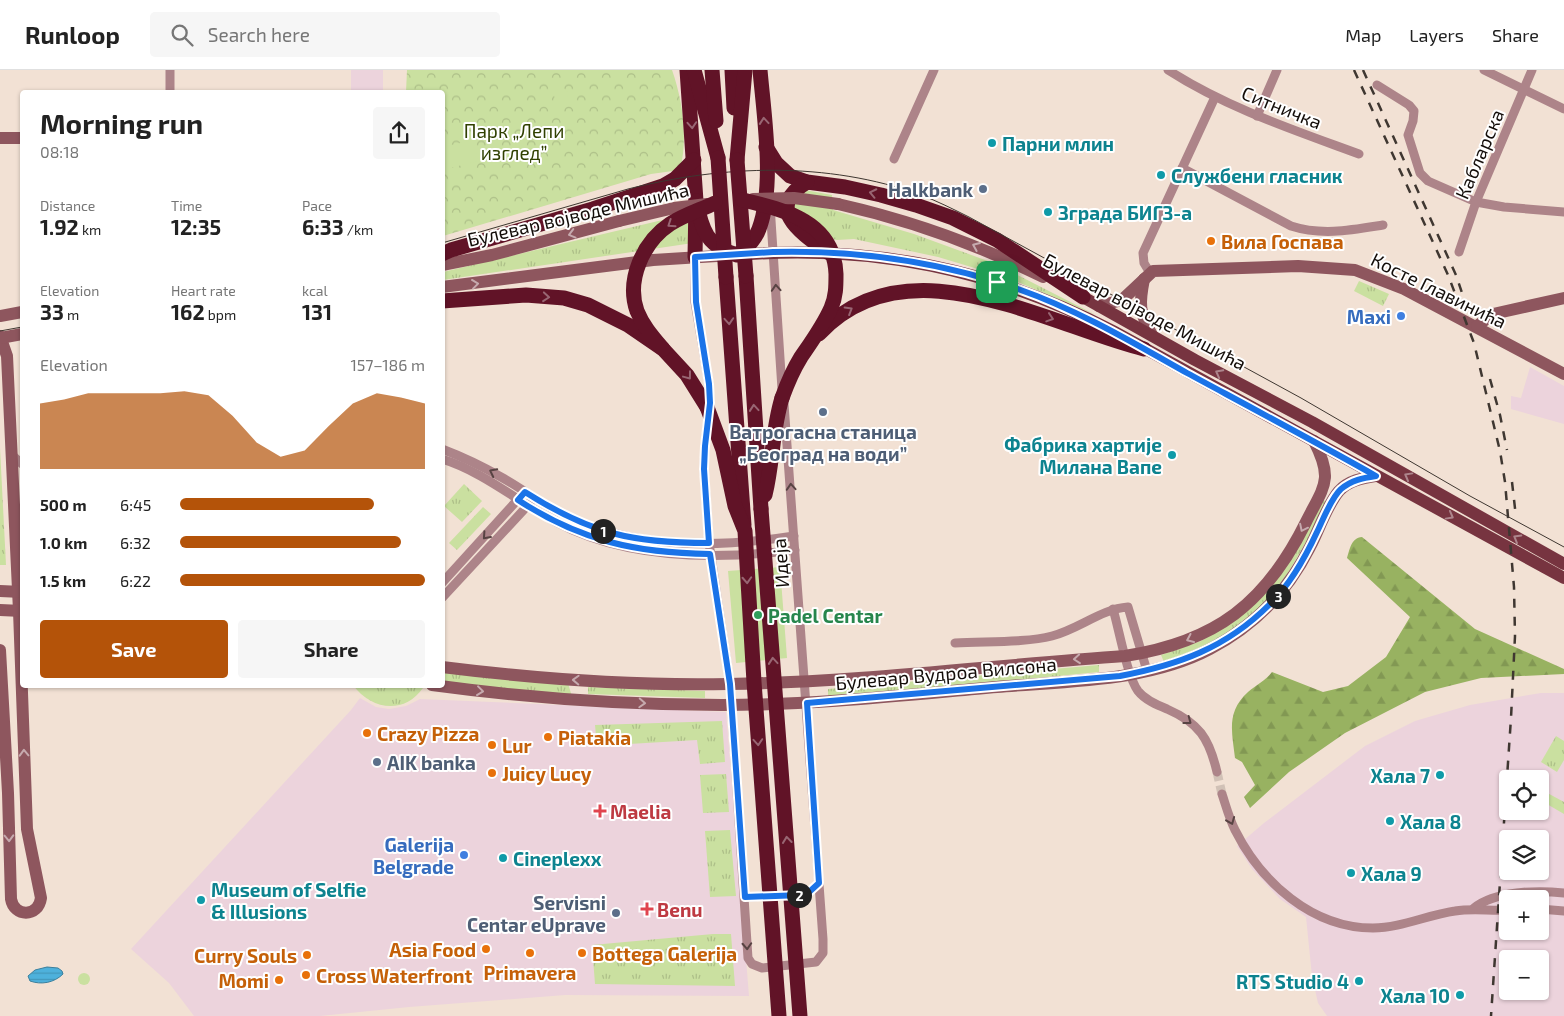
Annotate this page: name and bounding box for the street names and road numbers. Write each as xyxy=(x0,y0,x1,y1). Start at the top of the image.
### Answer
street label: Ситничка xyxy=(1239,81,1325,133)
street label: Кабларска xyxy=(1450,106,1508,202)
street label: Булевар војводе Мишића xyxy=(465,177,691,252)
street label: Косте Главинића xyxy=(1367,247,1511,333)
street label: Булевар војводе Мишића xyxy=(1039,248,1250,375)
street label: Идеја xyxy=(767,537,793,589)
street label: Булевар Вудроа Вилсона xyxy=(834,652,1058,695)

